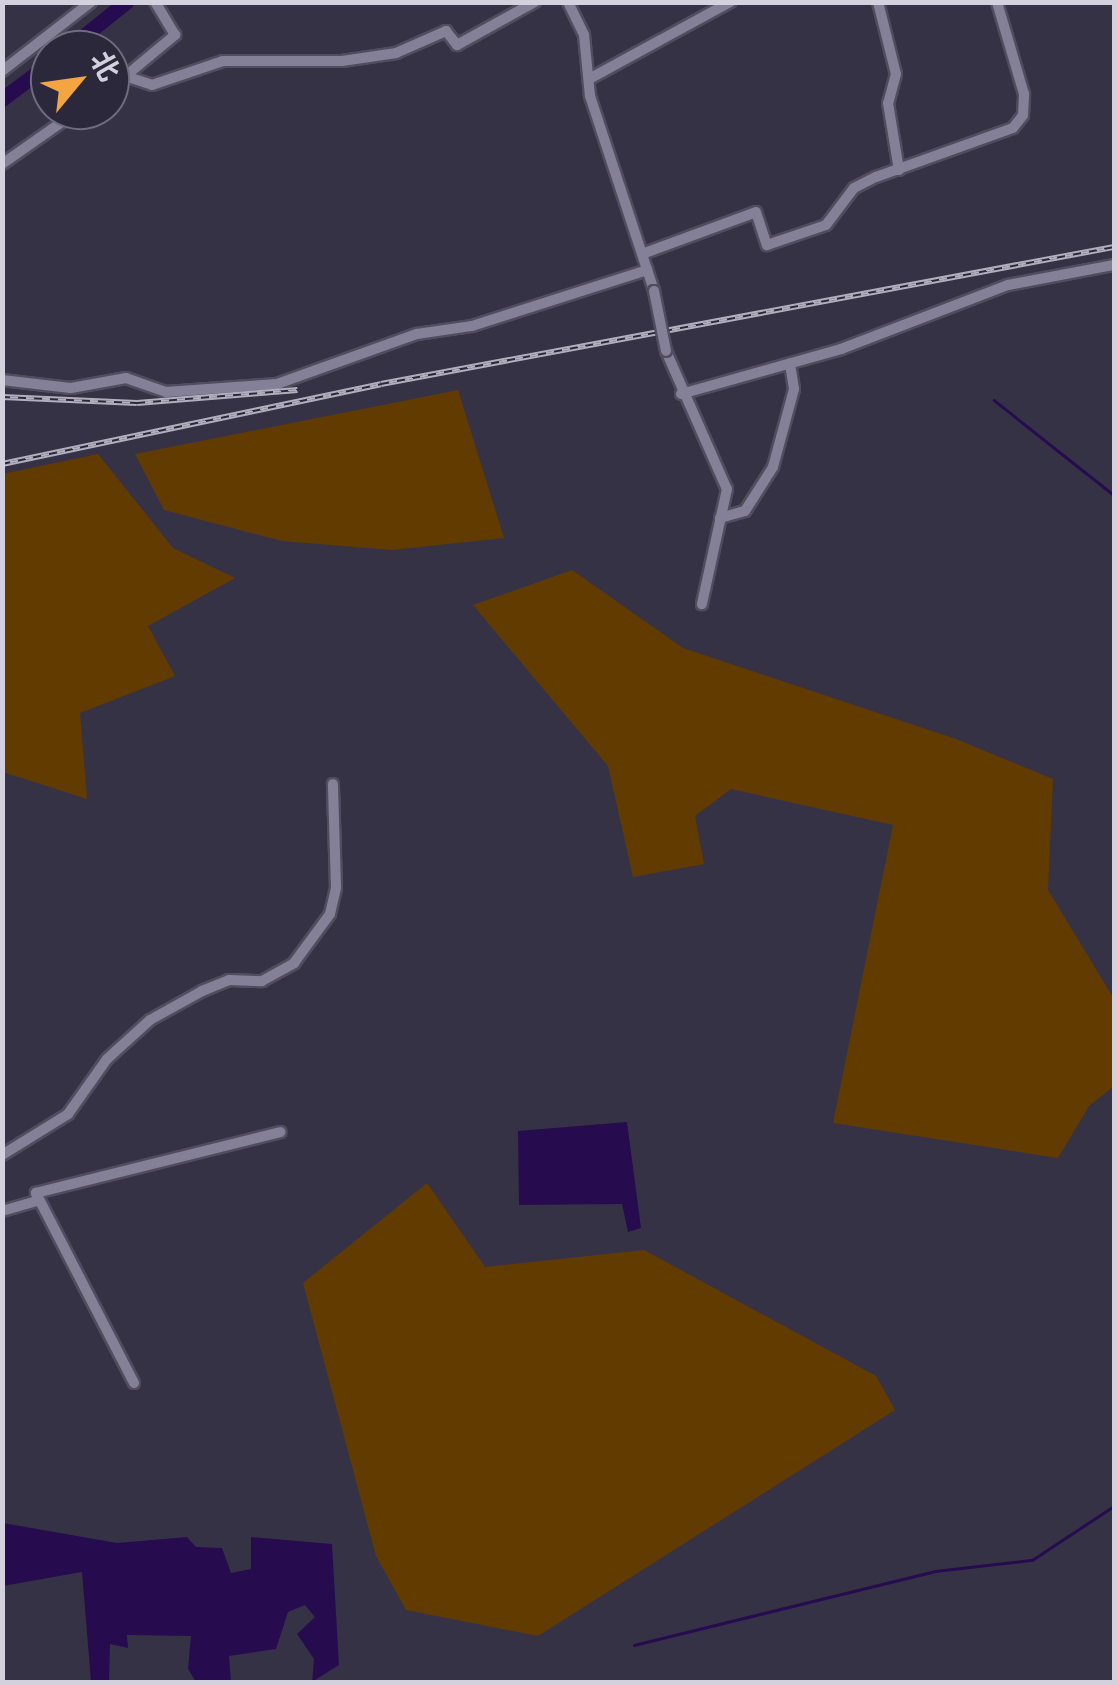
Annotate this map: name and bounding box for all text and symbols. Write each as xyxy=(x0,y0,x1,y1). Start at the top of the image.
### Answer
north arrow xyxy=(30,30,130,130)
text: 北 xyxy=(85,46,125,86)

